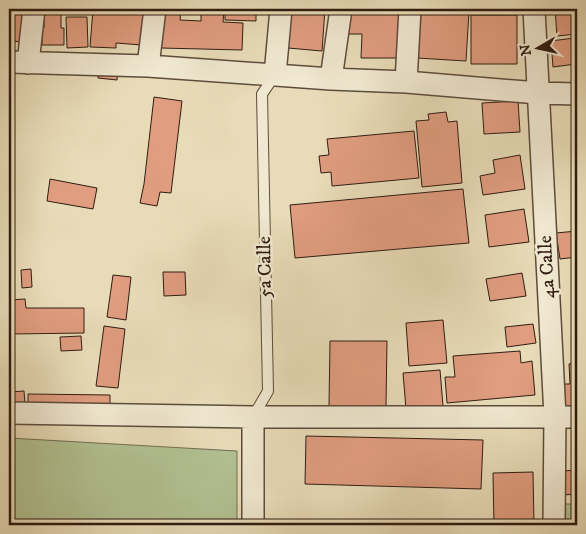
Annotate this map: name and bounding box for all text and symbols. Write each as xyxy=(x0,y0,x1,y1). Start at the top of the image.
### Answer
north arrow xyxy=(514,22,564,72)
text: N xyxy=(516,42,536,57)
street label: 4a Calle xyxy=(534,235,560,299)
street label: 5a Calle xyxy=(253,236,277,298)

